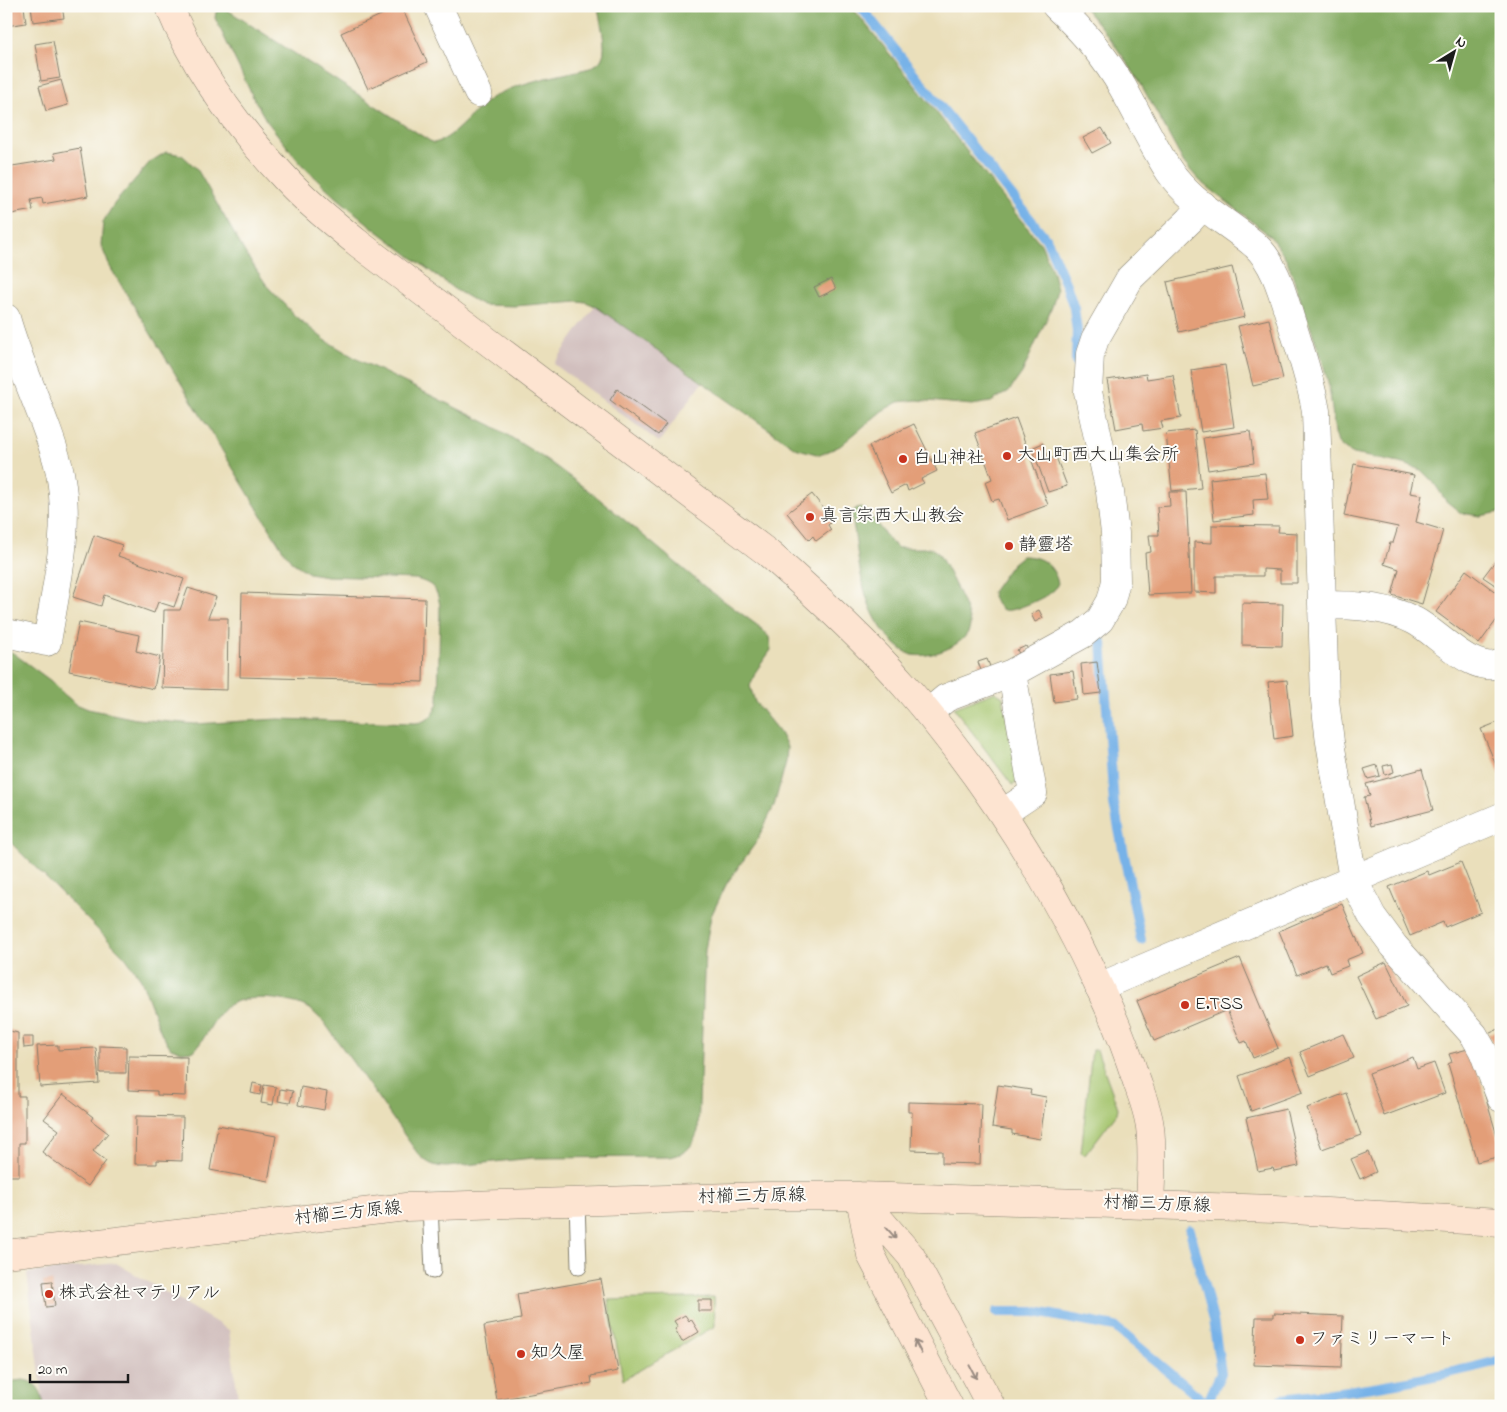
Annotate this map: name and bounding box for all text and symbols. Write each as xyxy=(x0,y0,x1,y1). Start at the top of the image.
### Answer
north arrow xyxy=(1430,28,1480,78)
text: N xyxy=(1451,32,1471,54)
place label: 大山町西大山集会所 xyxy=(1017,443,1179,469)
place label: 白山神社 xyxy=(913,446,985,472)
marker: 大山町西大山集会所 xyxy=(1001,450,1013,462)
marker: 白山神社 xyxy=(897,453,909,465)
place label: 真言宗西大山教会 xyxy=(820,504,964,530)
marker: 真言宗西大山教会 xyxy=(804,511,816,523)
place label: 静靈塔 xyxy=(1019,533,1073,559)
marker: 静靈塔 xyxy=(1003,540,1015,552)
place label: E.TSS xyxy=(1195,992,1243,1018)
marker: E.TSS xyxy=(1179,999,1191,1011)
street label: 村櫛三方原線 xyxy=(698,1183,806,1211)
street label: 村櫛三方原線 xyxy=(1103,1190,1211,1220)
street label: 村櫛三方原線 xyxy=(293,1195,403,1233)
one-way arrow xyxy=(885,1226,896,1239)
place label: 株式会社マテリアル xyxy=(59,1281,220,1307)
marker: 株式会社マテリアル xyxy=(43,1288,55,1300)
place label: ファミリーマート xyxy=(1310,1327,1454,1353)
marker: ファミリーマート xyxy=(1294,1334,1306,1346)
one-way arrow xyxy=(913,1340,922,1355)
place label: 知久屋 xyxy=(531,1341,585,1367)
marker: 知久屋 xyxy=(515,1348,527,1360)
scale bar xyxy=(30,1352,128,1384)
text: 20 m xyxy=(38,1359,68,1381)
one-way arrow xyxy=(968,1365,978,1380)

